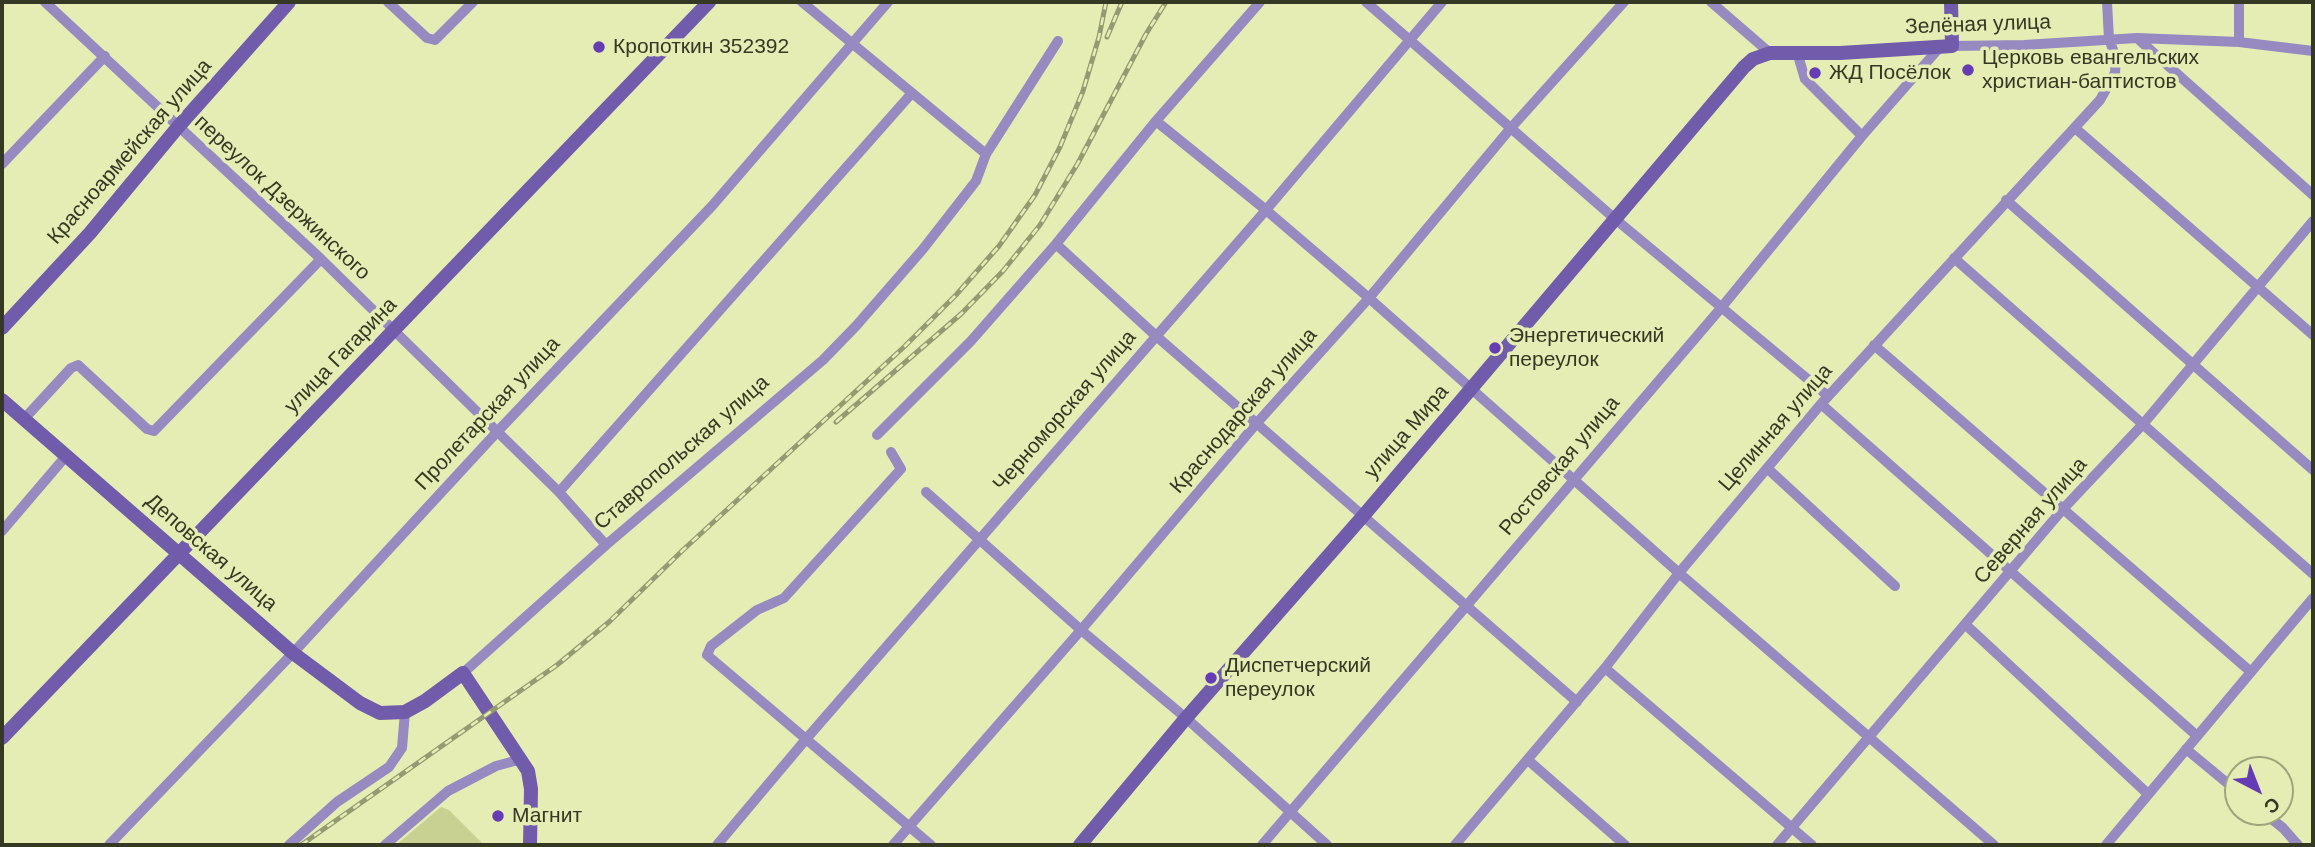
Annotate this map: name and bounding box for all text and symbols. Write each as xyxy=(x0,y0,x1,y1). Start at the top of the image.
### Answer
street label: Зелёная улица xyxy=(1905,10,2051,40)
place label: Кропоткин 352392 xyxy=(613,34,789,60)
marker: Кропоткин 352392 xyxy=(591,39,607,55)
place label: Церковь евангельских христиан-баптистов xyxy=(1982,45,2199,95)
street label: Красноармейская улица xyxy=(43,54,217,250)
place label: ЖД Посёлок xyxy=(1829,60,1951,86)
marker: Церковь евангельских христиан-баптистов xyxy=(1960,62,1976,78)
marker: ЖД Посёлок xyxy=(1807,65,1823,81)
street label: переулок Дзержинского xyxy=(189,110,375,286)
street label: улица Гагарина xyxy=(279,293,403,419)
street label: Краснодарская улица xyxy=(1165,323,1323,499)
place label: Энергетический переулок xyxy=(1509,323,1664,373)
street label: Черноморская улица xyxy=(988,325,1142,497)
street label: Пролетарская улица xyxy=(410,332,566,496)
marker: Энергетический переулок xyxy=(1487,340,1503,356)
street label: Целинная улица xyxy=(1714,359,1838,497)
street label: Ставропольская улица xyxy=(589,370,775,536)
street label: улица Мира xyxy=(1359,380,1455,484)
street label: Ростовская улица xyxy=(1494,391,1626,541)
street label: Северная улица xyxy=(1969,453,2093,589)
street label: Деповская улица xyxy=(140,489,282,617)
place label: Диспетчерский переулок xyxy=(1225,653,1371,703)
marker: Диспетчерский переулок xyxy=(1203,670,1219,686)
north arrow xyxy=(2224,756,2294,826)
text: С xyxy=(2260,793,2284,818)
place label: Магнит xyxy=(512,803,582,829)
marker: Магнит xyxy=(490,808,506,824)

